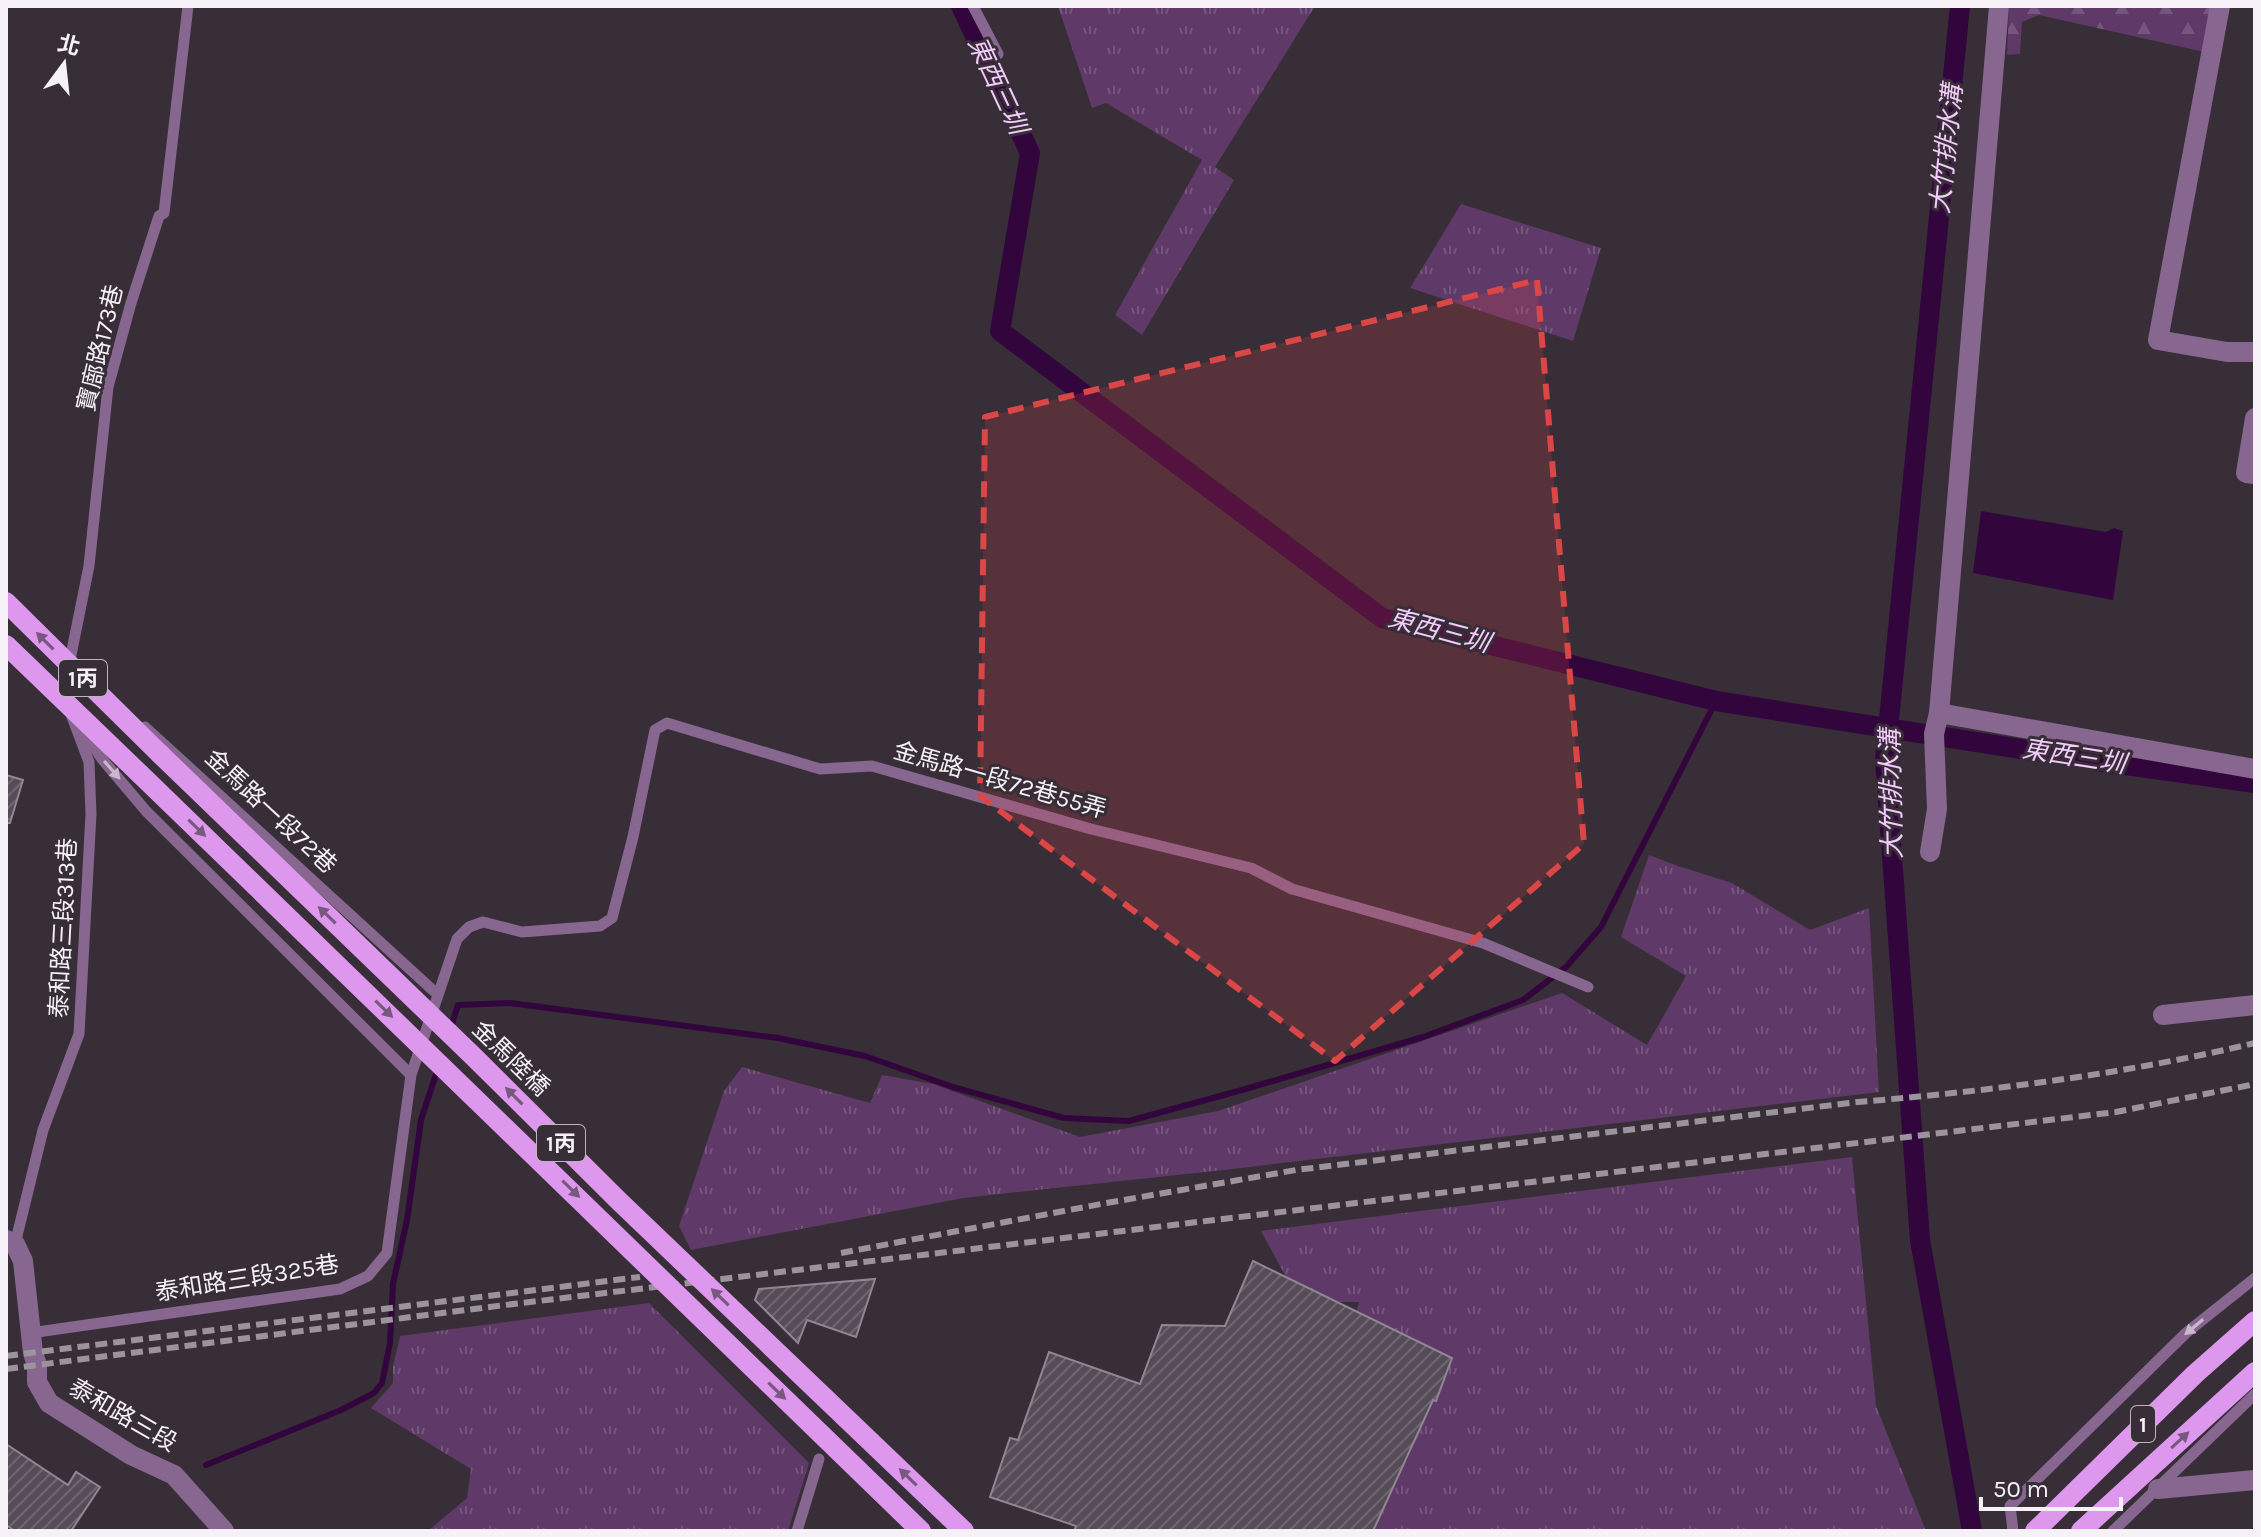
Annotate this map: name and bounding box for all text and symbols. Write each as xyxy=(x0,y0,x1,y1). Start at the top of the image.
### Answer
north arrow xyxy=(24,24,104,104)
text: 北 xyxy=(55,30,83,61)
water label: 東西三圳 xyxy=(962,32,1035,143)
water label: 大竹排水溝 xyxy=(1924,79,1969,215)
street label: 寶廍路173巷 xyxy=(72,282,128,414)
water label: 東西三圳 xyxy=(1385,602,1497,660)
one-way arrow xyxy=(36,632,55,650)
road number: 1丙 xyxy=(59,660,107,696)
water label: 大竹排水溝 xyxy=(1875,725,1908,859)
water label: 東西三圳 xyxy=(2020,733,2132,781)
street label: 金馬路一段72巷55弄 xyxy=(890,736,1110,824)
street label: 金馬路一段72巷 xyxy=(200,743,342,879)
one-way arrow xyxy=(102,761,120,780)
one-way arrow xyxy=(187,819,206,837)
street label: 泰和路三段313巷 xyxy=(44,837,82,1019)
one-way arrow xyxy=(318,907,337,925)
one-way arrow xyxy=(374,999,393,1017)
street label: 金馬陸橋 xyxy=(467,1015,555,1101)
one-way arrow xyxy=(505,1087,524,1106)
road number: 1丙 xyxy=(537,1125,585,1161)
one-way arrow xyxy=(561,1180,580,1198)
street label: 泰和路三段325巷 xyxy=(153,1250,341,1306)
one-way arrow xyxy=(711,1288,730,1307)
one-way arrow xyxy=(2184,1317,2203,1335)
street label: 泰和路三段 xyxy=(64,1373,182,1457)
one-way arrow xyxy=(767,1381,786,1399)
road number: 1 xyxy=(2131,1406,2155,1442)
one-way arrow xyxy=(2170,1432,2189,1450)
scale bar xyxy=(1981,1461,2121,1511)
one-way arrow xyxy=(899,1468,918,1487)
text: 50 m xyxy=(1993,1475,2049,1503)

